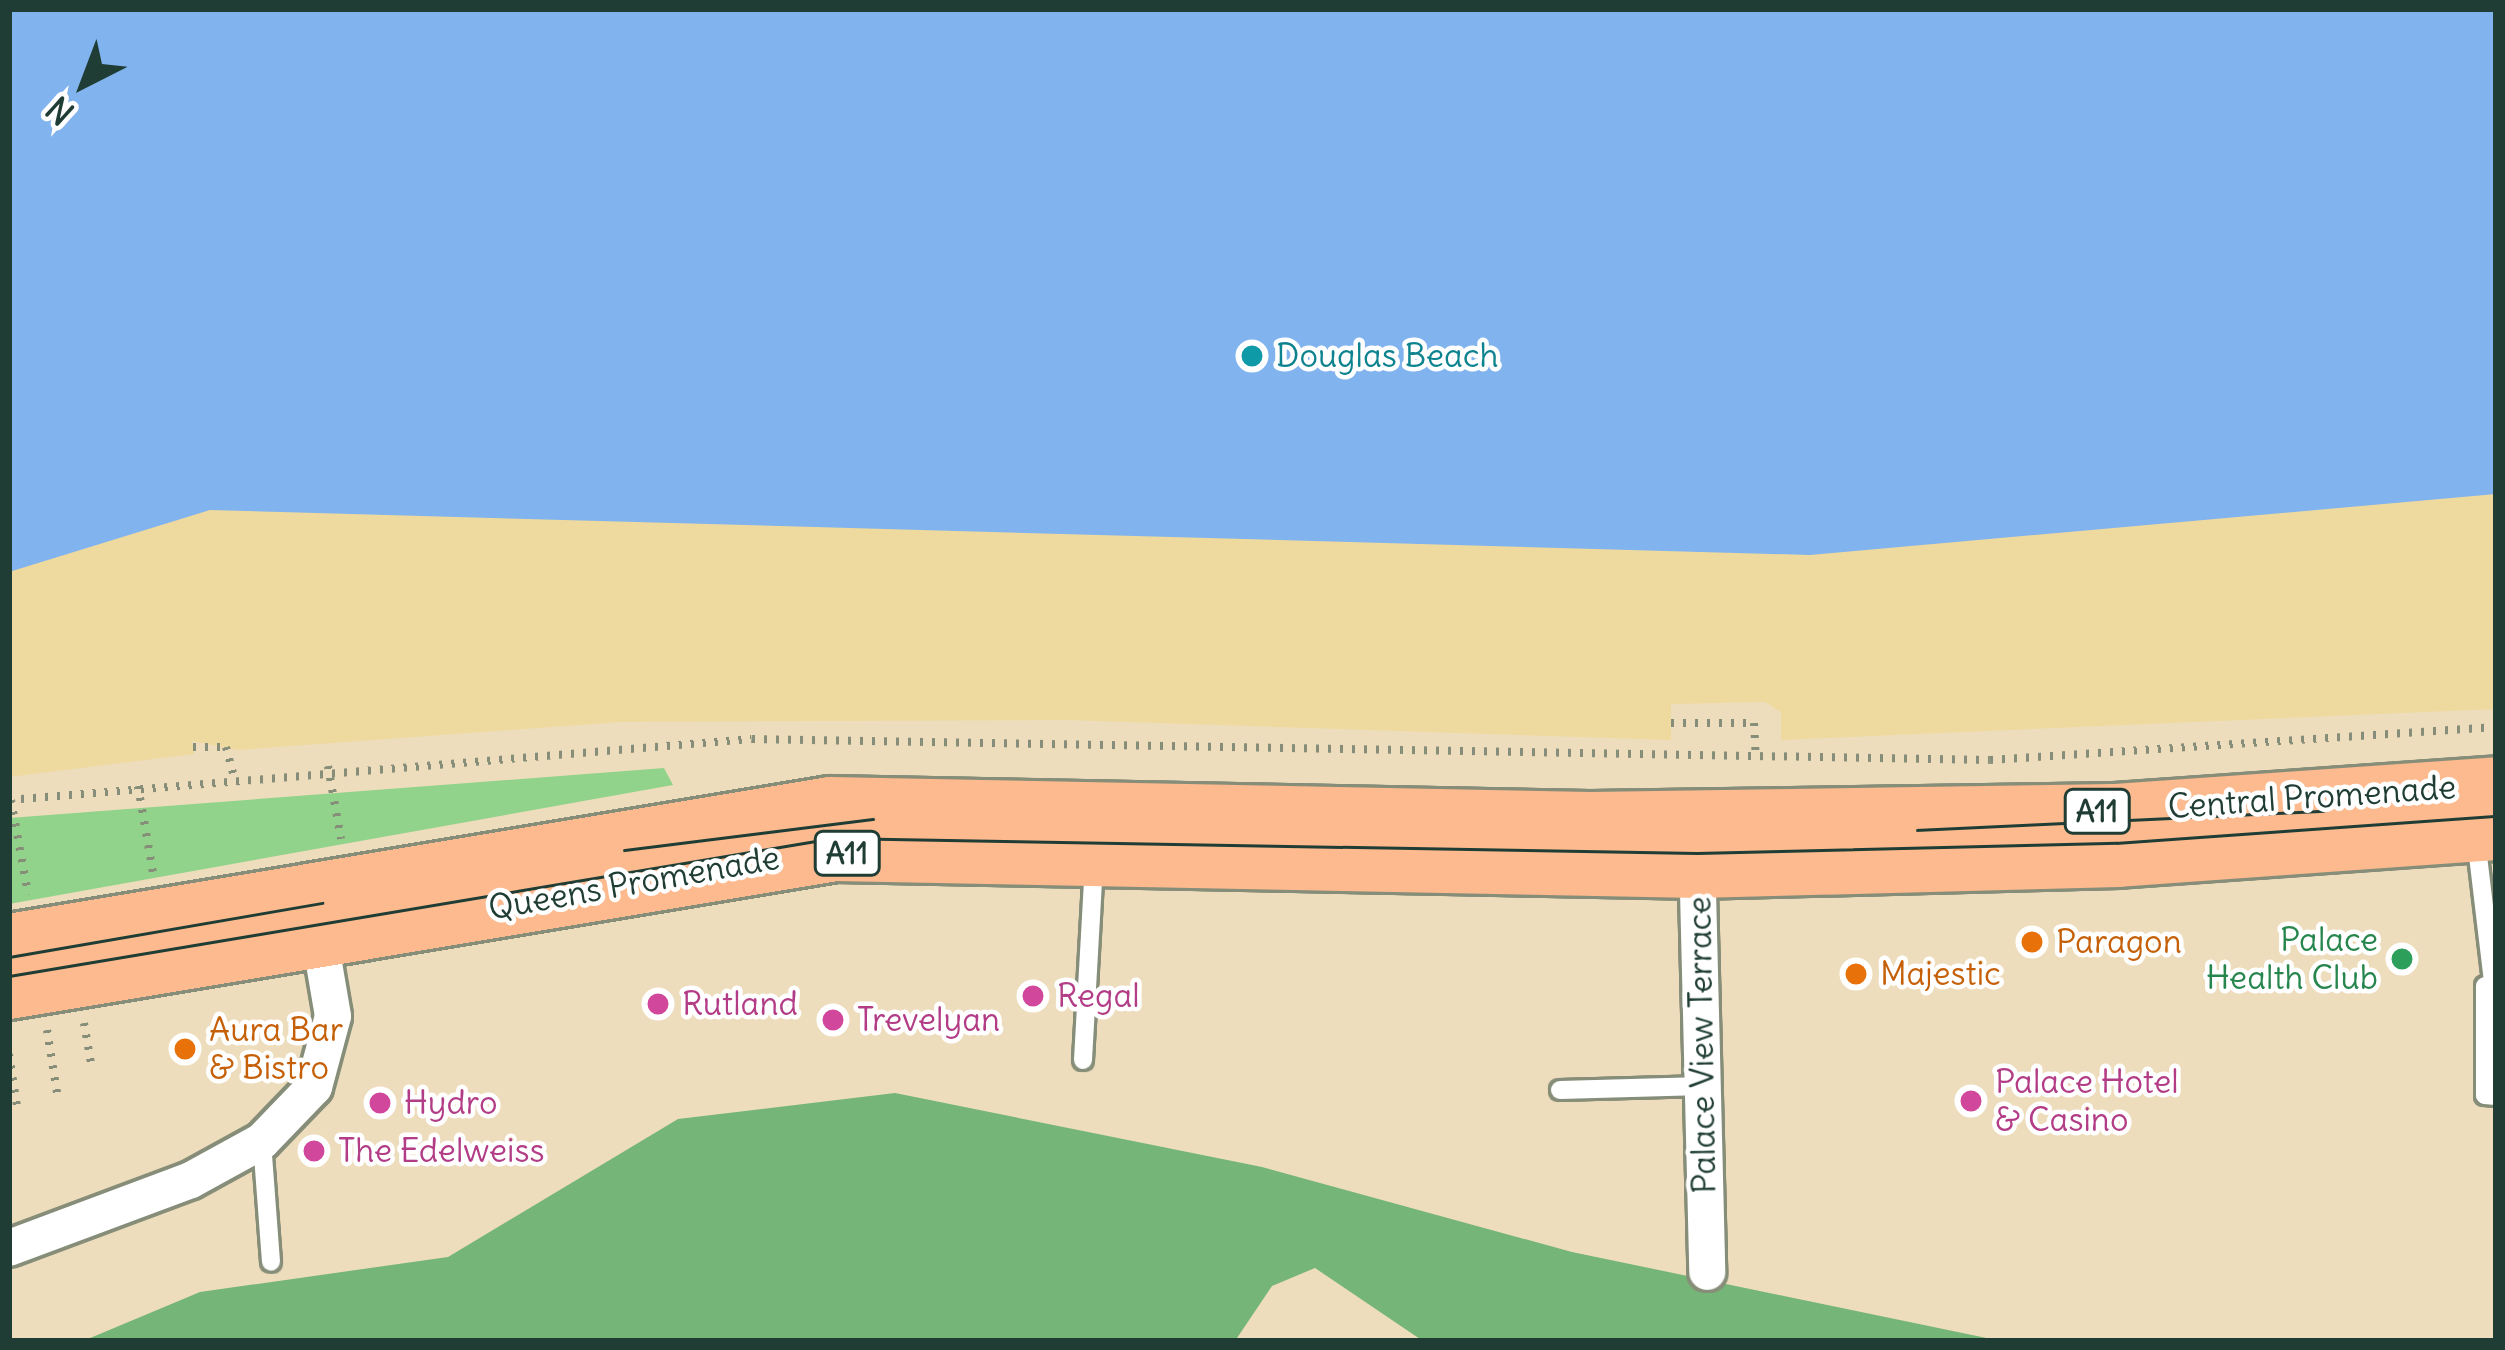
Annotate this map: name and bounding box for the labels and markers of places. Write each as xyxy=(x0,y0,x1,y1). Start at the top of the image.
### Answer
place label: Douglas Beach xyxy=(1276,336,1499,376)
marker: Douglas Beach xyxy=(1239,343,1265,369)
place label: Palace Health Club xyxy=(2206,920,2378,998)
place label: Paragon xyxy=(2056,922,2182,962)
marker: Paragon xyxy=(2019,929,2045,955)
marker: Palace Health Club xyxy=(2389,946,2415,972)
place label: Majestic xyxy=(1880,954,2001,994)
marker: Majestic xyxy=(1843,961,1869,987)
place label: Regal xyxy=(1057,976,1140,1016)
marker: Regal xyxy=(1020,983,1046,1009)
place label: Rutland xyxy=(682,984,798,1024)
marker: Rutland xyxy=(645,991,671,1017)
place label: Trevelyan xyxy=(857,1000,1000,1040)
marker: Trevelyan xyxy=(820,1007,846,1033)
place label: Aura Bar & Bistro xyxy=(209,1010,343,1088)
marker: Aura Bar & Bistro xyxy=(172,1036,198,1062)
place label: Palace Hotel & Casino xyxy=(1995,1062,2179,1140)
place label: Hydro xyxy=(404,1083,498,1123)
marker: Palace Hotel & Casino xyxy=(1958,1088,1984,1114)
marker: Hydro xyxy=(367,1090,393,1116)
place label: The Edelweiss xyxy=(338,1131,544,1171)
marker: The Edelweiss xyxy=(301,1138,327,1164)

